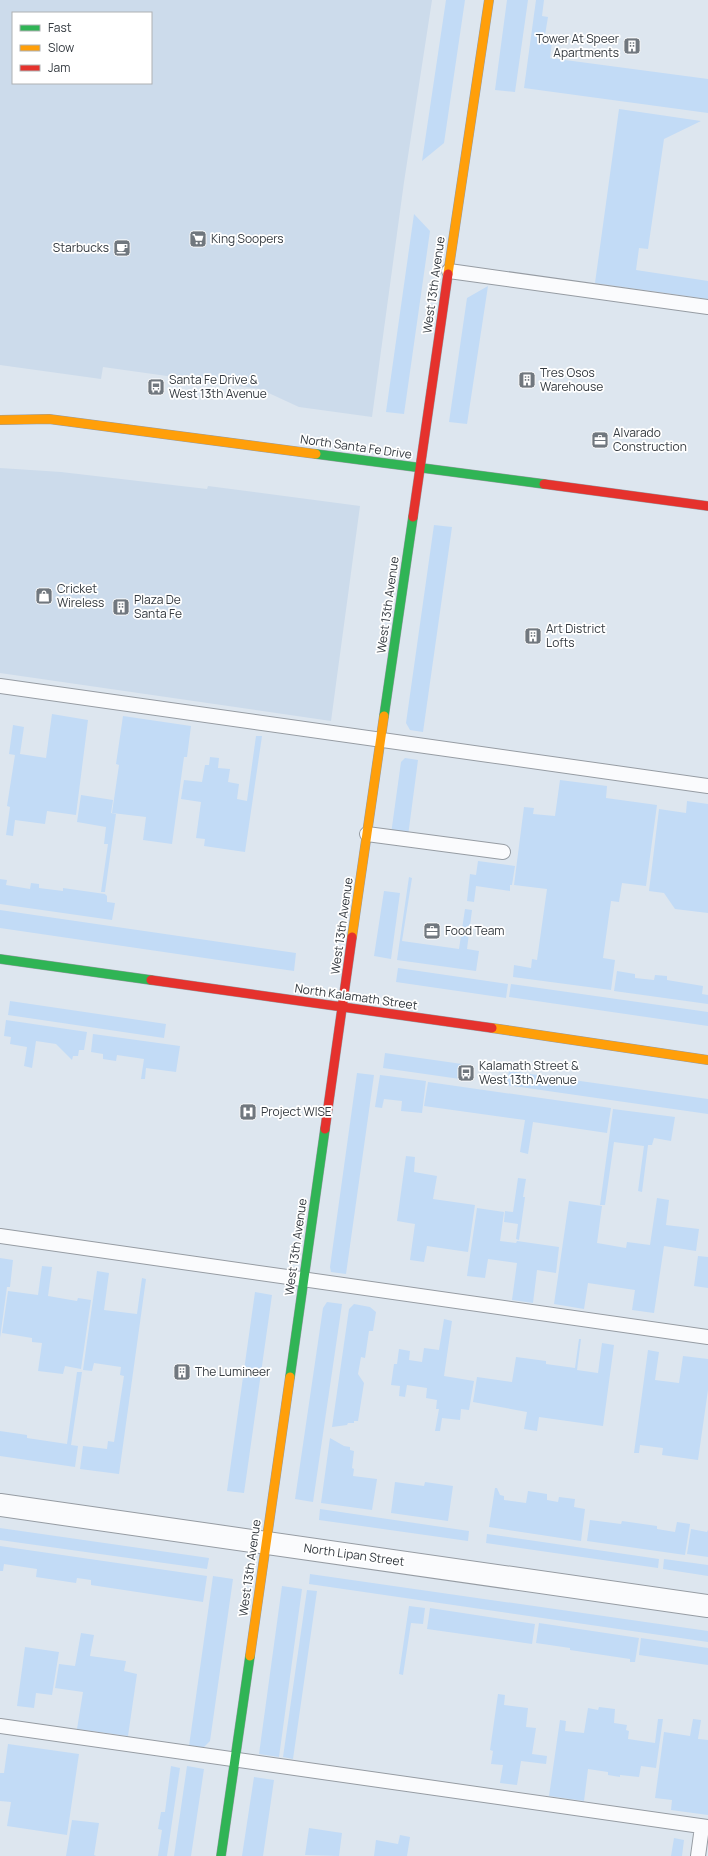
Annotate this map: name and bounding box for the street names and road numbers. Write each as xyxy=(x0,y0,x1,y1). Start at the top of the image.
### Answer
street label: West 13th Avenue xyxy=(418,235,449,335)
street label: North Santa Fe Drive xyxy=(299,430,413,463)
street label: West 13th Avenue xyxy=(372,555,403,655)
street label: West 13th Avenue xyxy=(326,876,357,976)
street label: North Kalamath Street xyxy=(294,979,419,1014)
street label: West 13th Avenue xyxy=(280,1197,311,1297)
street label: West 13th Avenue xyxy=(234,1518,265,1618)
street label: North Lipan Street xyxy=(303,1539,406,1570)

